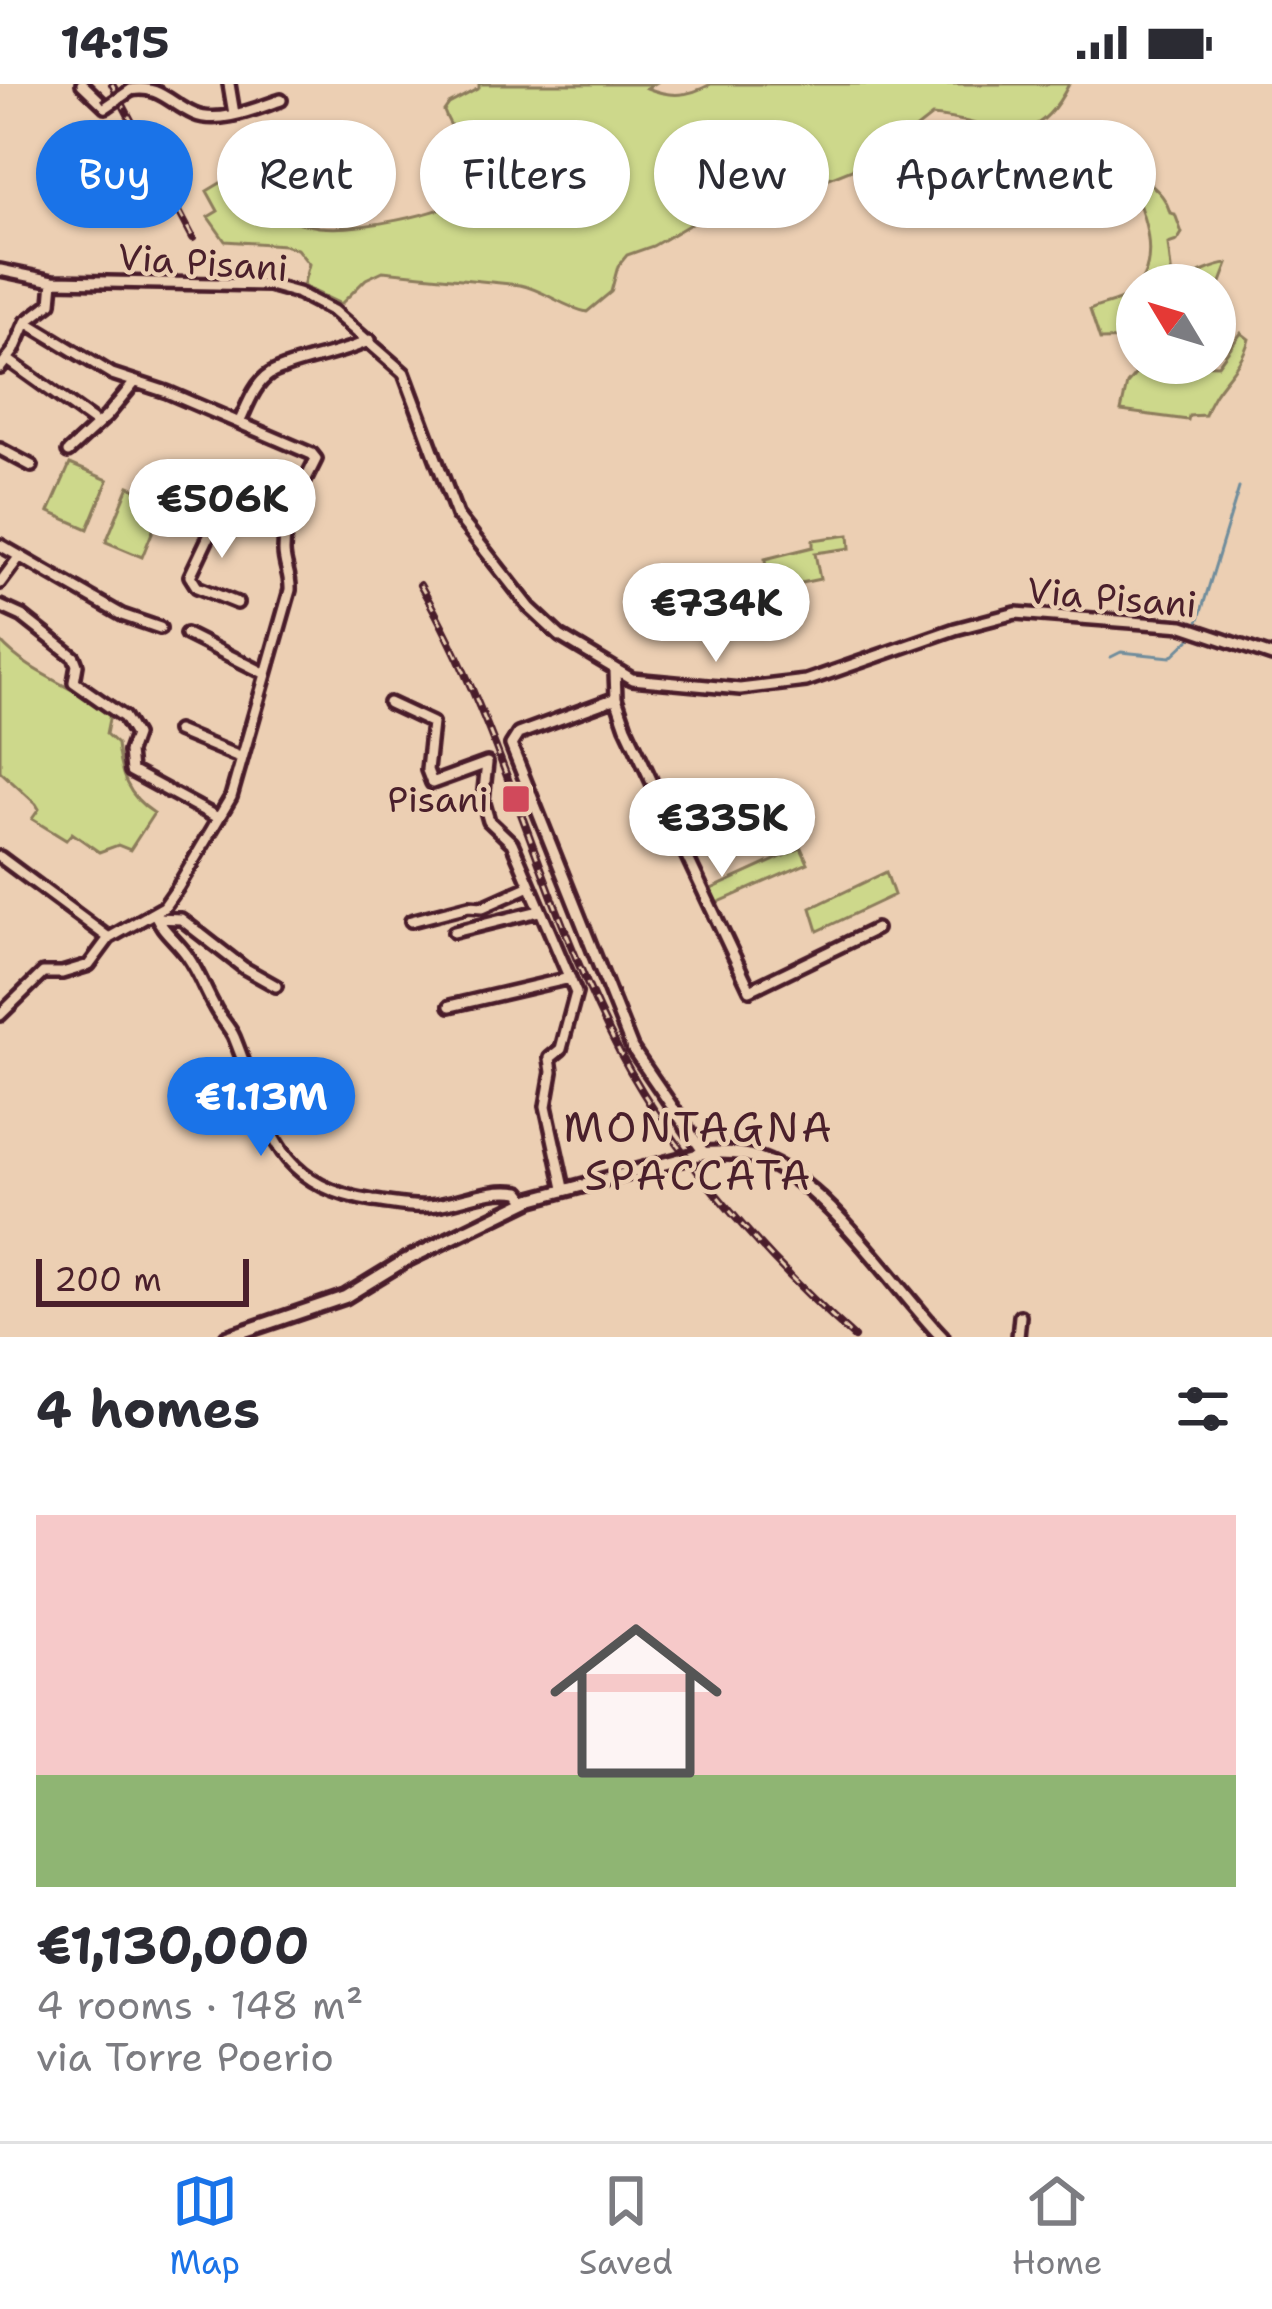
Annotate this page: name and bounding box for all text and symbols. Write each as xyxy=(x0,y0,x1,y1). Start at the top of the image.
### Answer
text: 14:15 xyxy=(60,12,170,72)
chip: Buy xyxy=(36,120,193,228)
chip: Rent xyxy=(217,120,396,228)
chip: Filters xyxy=(420,120,630,228)
chip: New xyxy=(654,120,829,228)
chip: Apartment xyxy=(853,120,1156,228)
street label: Via Pisani xyxy=(116,232,290,293)
north arrow xyxy=(1116,264,1236,384)
map controls xyxy=(1116,264,1236,384)
pin: €506K xyxy=(138,459,306,561)
text: €506K xyxy=(156,472,288,524)
pin: €734K xyxy=(632,563,800,665)
street label: Via Pisani xyxy=(1025,566,1199,629)
text: €734K xyxy=(650,576,782,628)
place label: Pisani xyxy=(387,775,489,824)
pin: €335K xyxy=(638,778,806,880)
marker: Pisani xyxy=(500,783,532,815)
text: €335K xyxy=(656,791,788,843)
pin: €1.13M xyxy=(163,1057,359,1159)
text: €1.13M xyxy=(194,1070,328,1122)
district label: MONTAGNA SPACCATA xyxy=(563,1099,835,1203)
scale bar xyxy=(36,1253,249,1306)
text: 200 m xyxy=(54,1257,162,1302)
text: 4 homes xyxy=(36,1375,260,1443)
icon: filters xyxy=(1170,1376,1236,1442)
icon: home xyxy=(528,1593,744,1809)
text: €1,130,000 xyxy=(36,1911,309,1979)
text: 4 rooms · 148 m² xyxy=(36,1979,364,2031)
text: via Torre Poerio xyxy=(36,2031,334,2083)
tab: Map xyxy=(169,2168,240,2285)
tab: Saved xyxy=(579,2168,673,2285)
tab: Home xyxy=(1012,2168,1102,2285)

